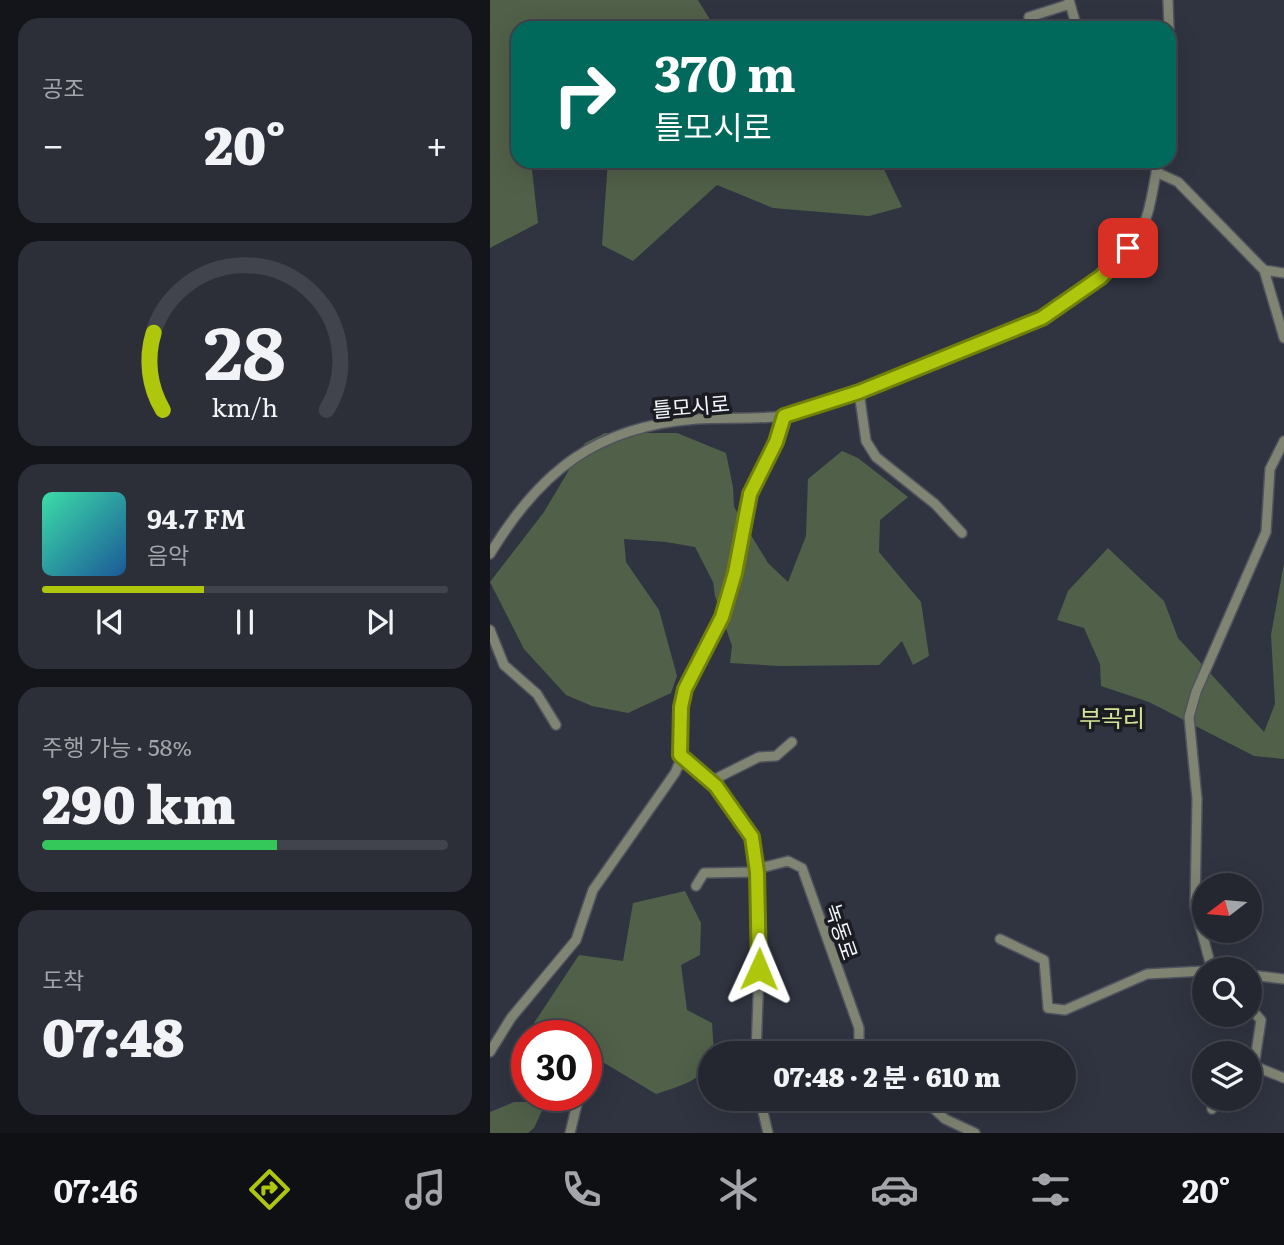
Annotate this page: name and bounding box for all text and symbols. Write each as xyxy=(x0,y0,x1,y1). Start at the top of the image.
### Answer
text: 370 m xyxy=(654,34,796,107)
icon: right xyxy=(539,49,630,140)
text: 공조 xyxy=(42,70,84,104)
text: 틀모시로 xyxy=(654,101,772,149)
text: 20° xyxy=(204,104,286,181)
text: − xyxy=(42,114,64,171)
text: + xyxy=(426,114,448,171)
pin xyxy=(1098,218,1158,278)
icon: arrive xyxy=(1109,229,1147,267)
text: 28 xyxy=(204,294,286,402)
street label: 틀모시로 xyxy=(651,386,731,424)
text: km/h xyxy=(212,387,278,424)
text: 94.7 FM xyxy=(147,498,246,537)
text: 음악 xyxy=(147,537,189,571)
icon: previous xyxy=(91,603,129,641)
icon: pause xyxy=(226,603,264,641)
icon: next xyxy=(361,603,399,641)
district label: 부곡리 xyxy=(1079,699,1145,734)
text: 주행 가능 · 58% xyxy=(42,729,192,763)
text: 290 km xyxy=(42,763,236,840)
north arrow xyxy=(1192,873,1262,943)
map controls xyxy=(1192,873,1262,1111)
street label: 녹동로 xyxy=(819,899,867,963)
position arrow xyxy=(722,932,796,1006)
button: search xyxy=(1192,957,1262,1027)
text: 도착 xyxy=(42,962,84,996)
text: 07:48 xyxy=(42,996,184,1073)
speed limit sign: 30 xyxy=(511,1020,602,1111)
button: layers xyxy=(1192,1041,1262,1111)
text: 07:48 · 2 분 · 610 m xyxy=(773,1056,1001,1095)
text: 07:46 xyxy=(54,1165,138,1213)
icon: directions xyxy=(245,1165,294,1214)
icon: music xyxy=(401,1165,450,1214)
icon: phone xyxy=(557,1165,606,1214)
icon: climate xyxy=(714,1165,763,1214)
icon: car xyxy=(870,1165,919,1214)
icon: filters xyxy=(1026,1165,1075,1214)
text: 20° xyxy=(1182,1165,1230,1213)

